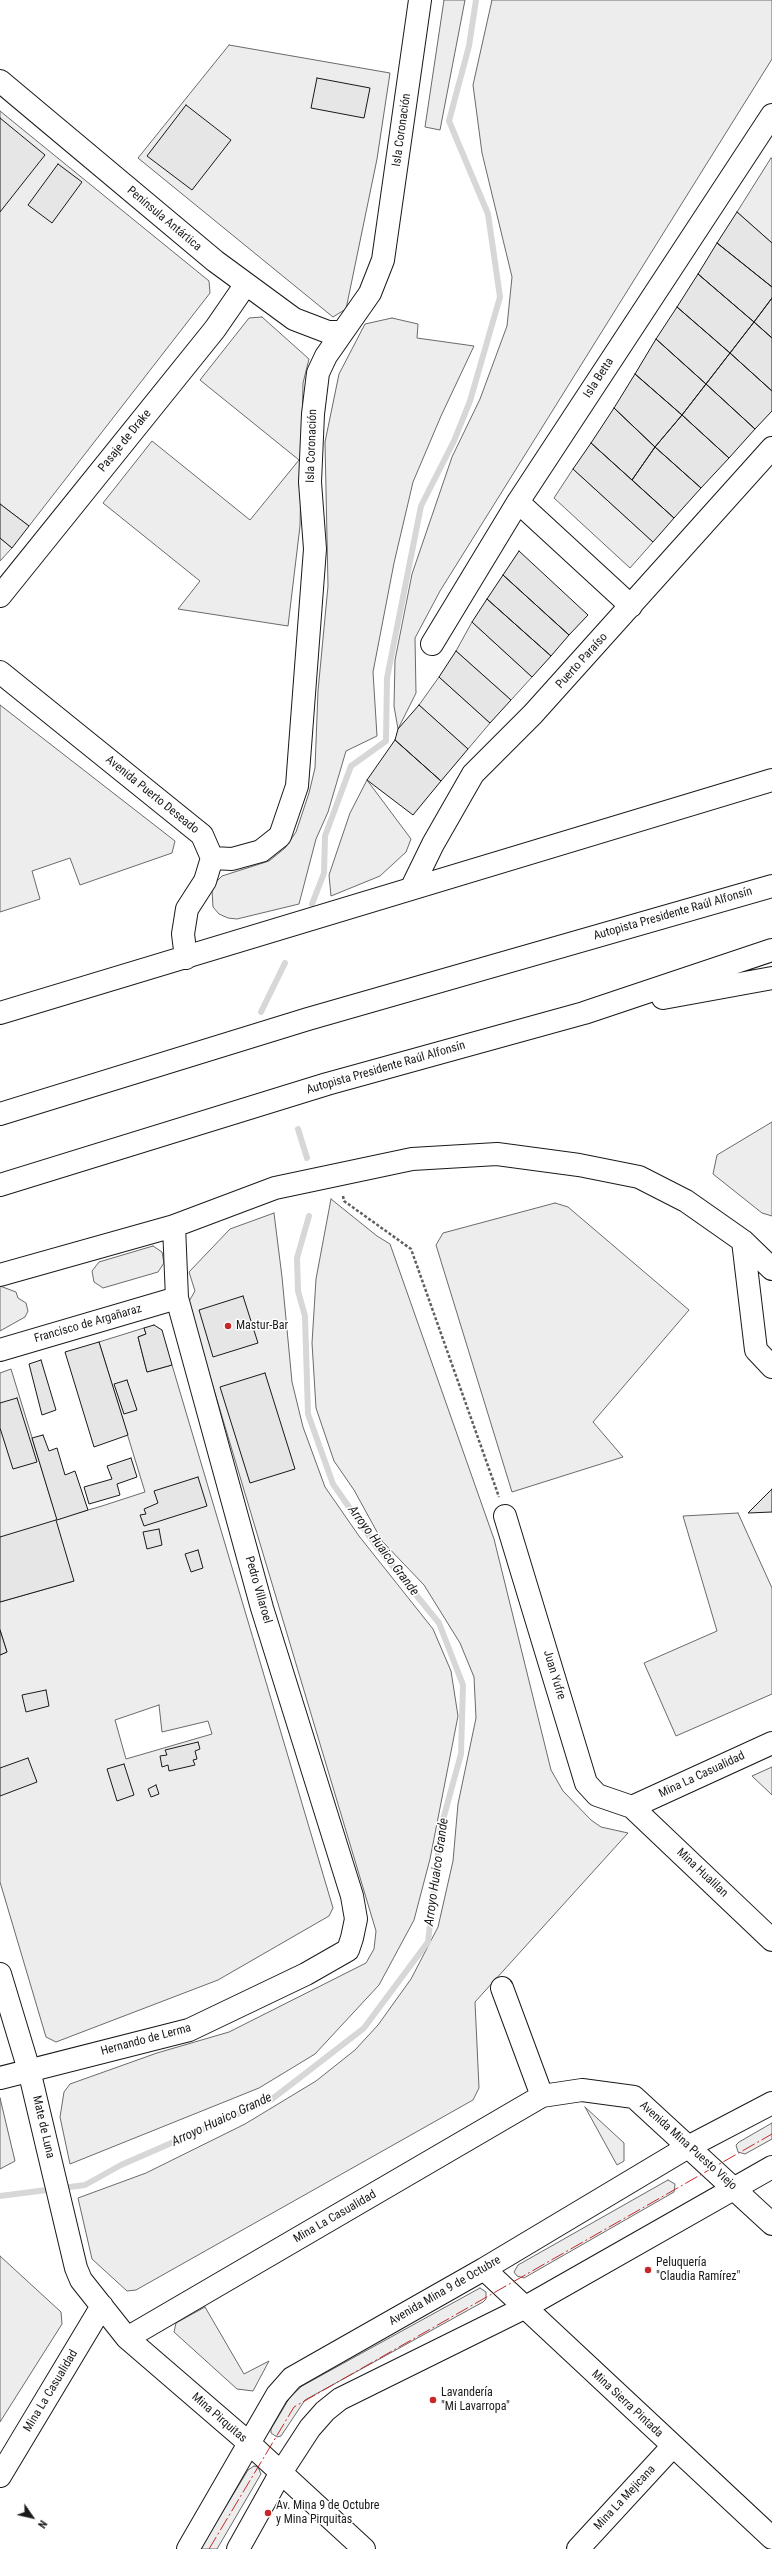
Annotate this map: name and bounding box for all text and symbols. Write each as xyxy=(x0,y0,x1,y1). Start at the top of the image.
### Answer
street label: Isla Coronación xyxy=(390,92,414,168)
street label: Península Antártica xyxy=(124,184,204,254)
street label: Isla Betta xyxy=(581,355,617,401)
street label: Pasaje de Drake xyxy=(96,407,154,475)
street label: Isla Coronación xyxy=(304,409,320,483)
street label: Puerto Paraíso xyxy=(553,630,611,692)
street label: Avenida Puerto Deseado xyxy=(102,753,202,837)
street label: Autopista Presidente Raúl Alfonsín xyxy=(592,884,754,944)
street label: Autopista Presidente Raúl Alfonsín xyxy=(305,1038,467,1098)
street label: Francisco de Argañaraz xyxy=(33,1302,143,1346)
place label: Mastur-Bar xyxy=(236,1319,288,1333)
marker: Mastur-Bar xyxy=(223,1321,233,1331)
water label: Arroyo Huaico Grande xyxy=(344,1503,422,1599)
street label: Pedro Villaroel xyxy=(242,1555,274,1625)
street label: Juan Yufre xyxy=(540,1649,568,1701)
street label: Mina La Casualidad xyxy=(657,1749,747,1801)
water label: Arroyo Huaico Grande xyxy=(422,1817,452,1927)
street label: Mina Hualilan xyxy=(673,1846,731,1900)
street label: Hernando de Lerma xyxy=(99,2021,193,2059)
water label: Arroyo Huaico Grande xyxy=(169,2090,275,2150)
street label: Mate de Luna xyxy=(29,2094,57,2160)
street label: Avenida Mina Puesto Viejo xyxy=(636,2098,740,2194)
street label: Mina La Casualidad xyxy=(291,2187,379,2247)
street label: Avenida Mina 9 de Octubre xyxy=(387,2253,503,2329)
place label: Peluquería "Claudia Ramírez" xyxy=(656,2256,740,2284)
marker: Peluquería "Claudia Ramírez" xyxy=(643,2265,653,2275)
street label: Mina La Casualidad xyxy=(21,2347,81,2435)
street label: Mina Sierra Pintada xyxy=(588,2367,666,2441)
place label: Lavandería "Mi Lavarropa" xyxy=(441,2386,510,2414)
street label: Mina Pirquitas xyxy=(188,2390,250,2446)
marker: Lavandería "Mi Lavarropa" xyxy=(428,2395,438,2405)
street label: Mina La Mejicana xyxy=(591,2463,659,2533)
north arrow xyxy=(12,2497,52,2537)
place label: Av. Mina 9 de Octubre y Mina Pirquitas xyxy=(276,2499,379,2527)
marker: Av. Mina 9 de Octubre y Mina Pirquitas xyxy=(263,2508,273,2518)
text: N xyxy=(35,2518,50,2530)

